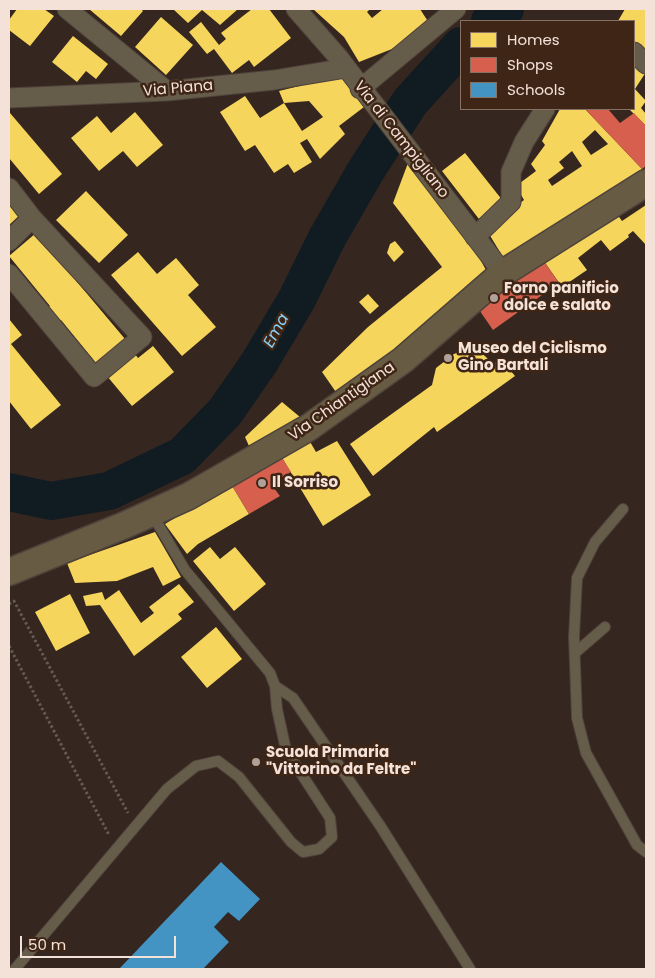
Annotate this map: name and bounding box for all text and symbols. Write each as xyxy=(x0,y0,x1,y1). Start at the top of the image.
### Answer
legend xyxy=(460,20,635,110)
text: Homes xyxy=(507,29,560,50)
text: Shops xyxy=(507,54,553,75)
street label: Via Piana xyxy=(142,77,214,101)
street label: Via di Campigliano xyxy=(350,78,452,202)
text: Schools xyxy=(507,79,565,100)
place label: Forno panificio dolce e salato xyxy=(504,280,619,315)
marker: Forno panificio dolce e salato xyxy=(488,292,500,304)
water label: Ema xyxy=(260,311,294,351)
place label: Museo del Ciclismo Gino Bartali xyxy=(458,340,607,375)
marker: Museo del Ciclismo Gino Bartali xyxy=(442,352,454,364)
street label: Via Chiantigiana xyxy=(285,359,399,445)
place label: Il Sorriso xyxy=(272,474,338,492)
marker: Il Sorriso xyxy=(256,477,268,489)
place label: Scuola Primaria "Vittorino da Feltre" xyxy=(266,744,416,779)
marker: Scuola Primaria "Vittorino da Feltre" xyxy=(250,756,262,768)
scale bar xyxy=(22,926,179,958)
text: 50 m xyxy=(28,934,66,955)

